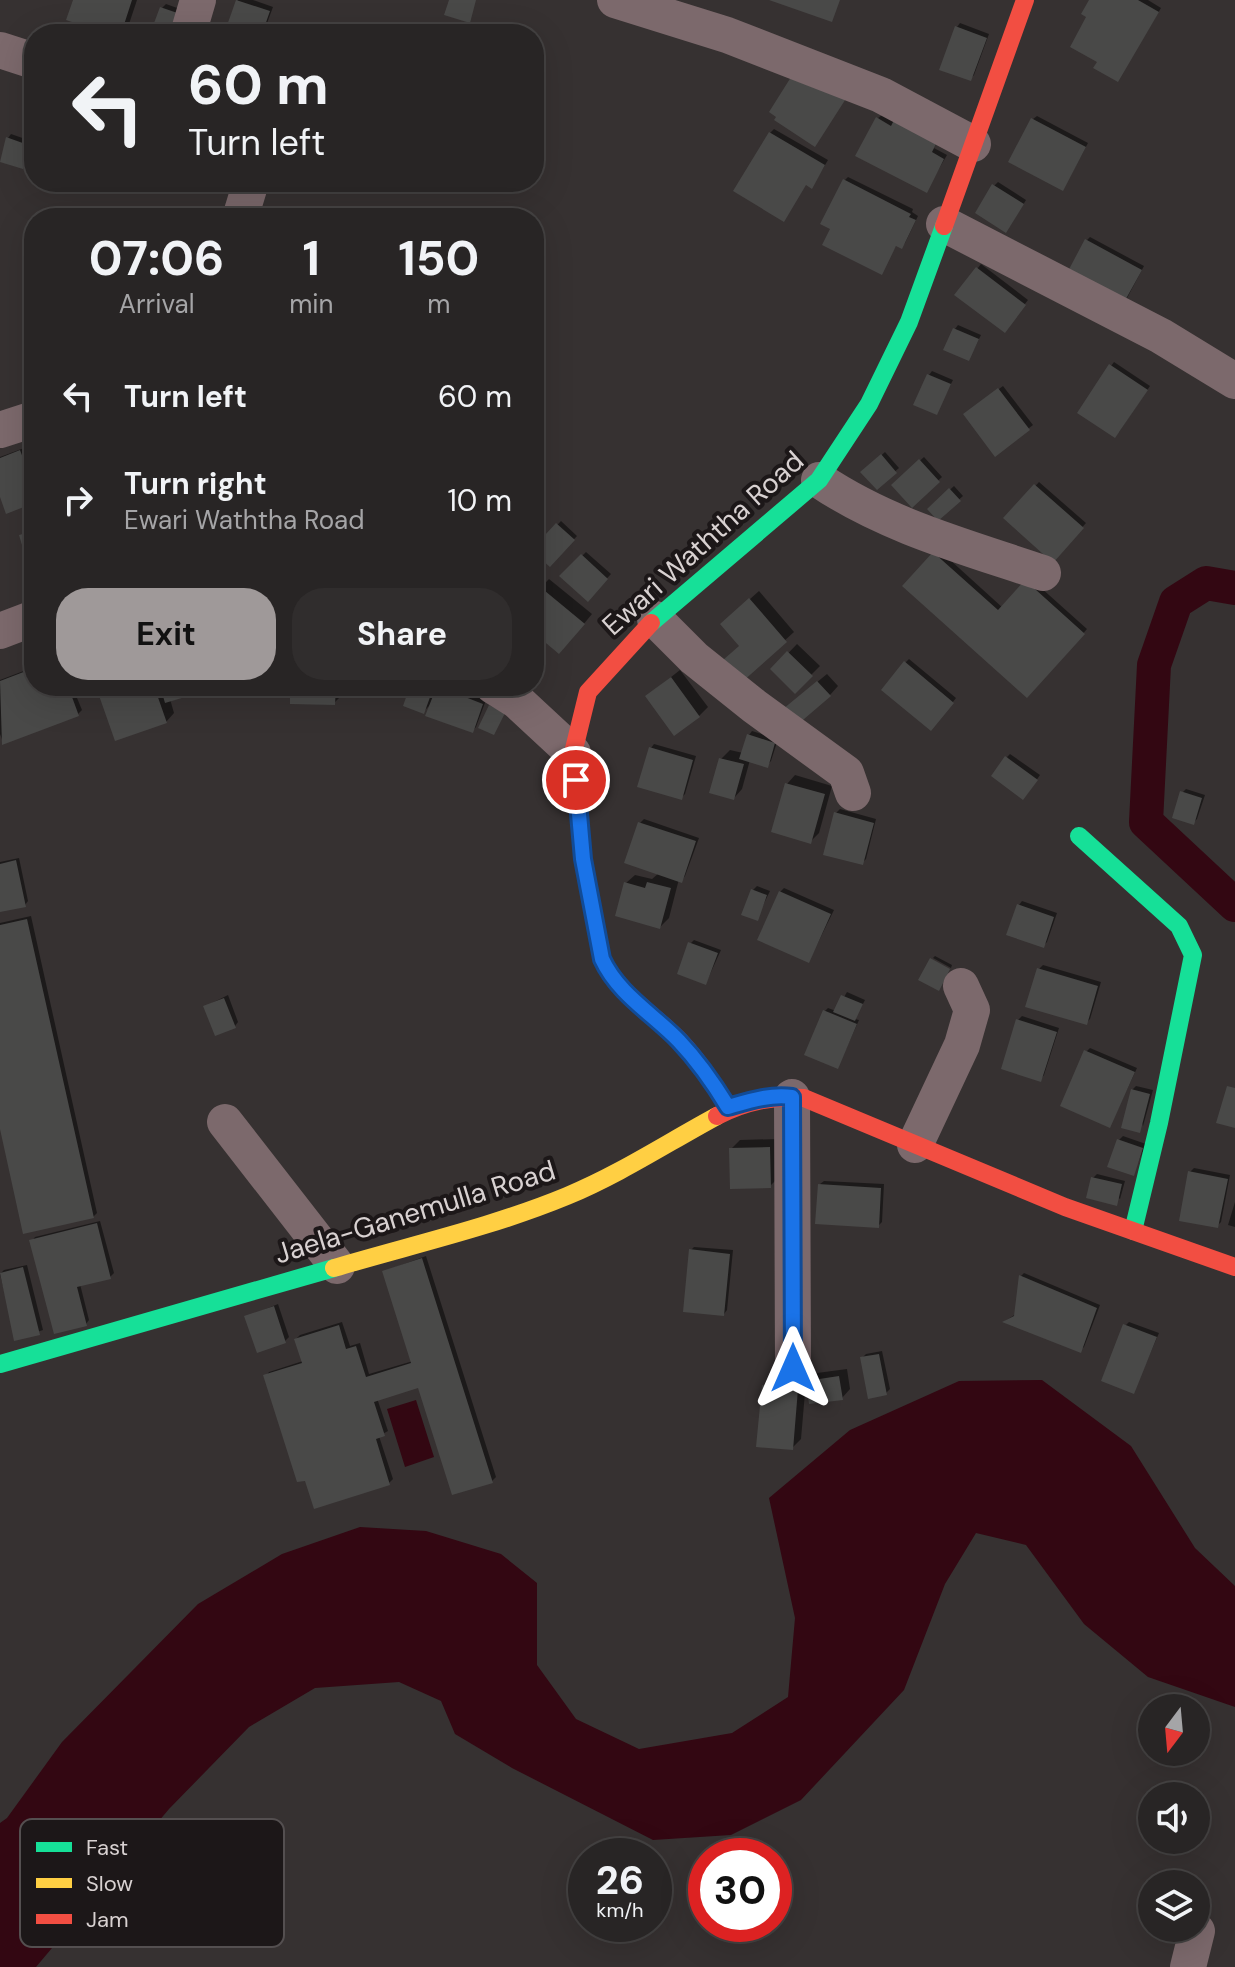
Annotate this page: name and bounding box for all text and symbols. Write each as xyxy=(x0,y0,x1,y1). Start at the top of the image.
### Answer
text: 60 m xyxy=(188,48,329,121)
icon: left xyxy=(56,56,160,160)
text: Turn left xyxy=(188,119,325,166)
text: 07:06 xyxy=(89,227,224,290)
text: 1 xyxy=(303,227,320,290)
text: 150 xyxy=(398,227,479,290)
text: Arrival xyxy=(119,287,194,321)
text: min xyxy=(289,287,333,321)
text: m xyxy=(427,287,450,321)
icon: left xyxy=(56,374,100,418)
text: Turn left xyxy=(124,377,247,416)
text: 60 m xyxy=(438,377,512,416)
street label: Ewari Waththa Road xyxy=(594,443,812,643)
text: Turn right xyxy=(124,464,267,503)
icon: right xyxy=(56,478,100,522)
text: 10 m xyxy=(447,481,512,520)
text: Ewari Waththa Road xyxy=(124,503,365,537)
button: Exit xyxy=(56,588,276,680)
button: Share xyxy=(292,588,512,680)
pin xyxy=(542,746,610,814)
icon: arrive xyxy=(554,758,598,802)
street label: Jaela-Ganemulla Road xyxy=(270,1152,560,1272)
position arrow xyxy=(751,1326,835,1410)
north arrow xyxy=(1138,1694,1210,1766)
map controls xyxy=(1138,1694,1210,1942)
button: sound xyxy=(1138,1782,1210,1854)
legend xyxy=(20,1819,284,1947)
text: Fast xyxy=(86,1833,128,1862)
speed limit sign: 30 xyxy=(688,1838,792,1942)
text: 26 xyxy=(596,1854,644,1906)
text: Slow xyxy=(86,1869,133,1898)
button: layers xyxy=(1138,1870,1210,1942)
text: km/h xyxy=(596,1897,644,1923)
text: Jam xyxy=(86,1905,129,1934)

